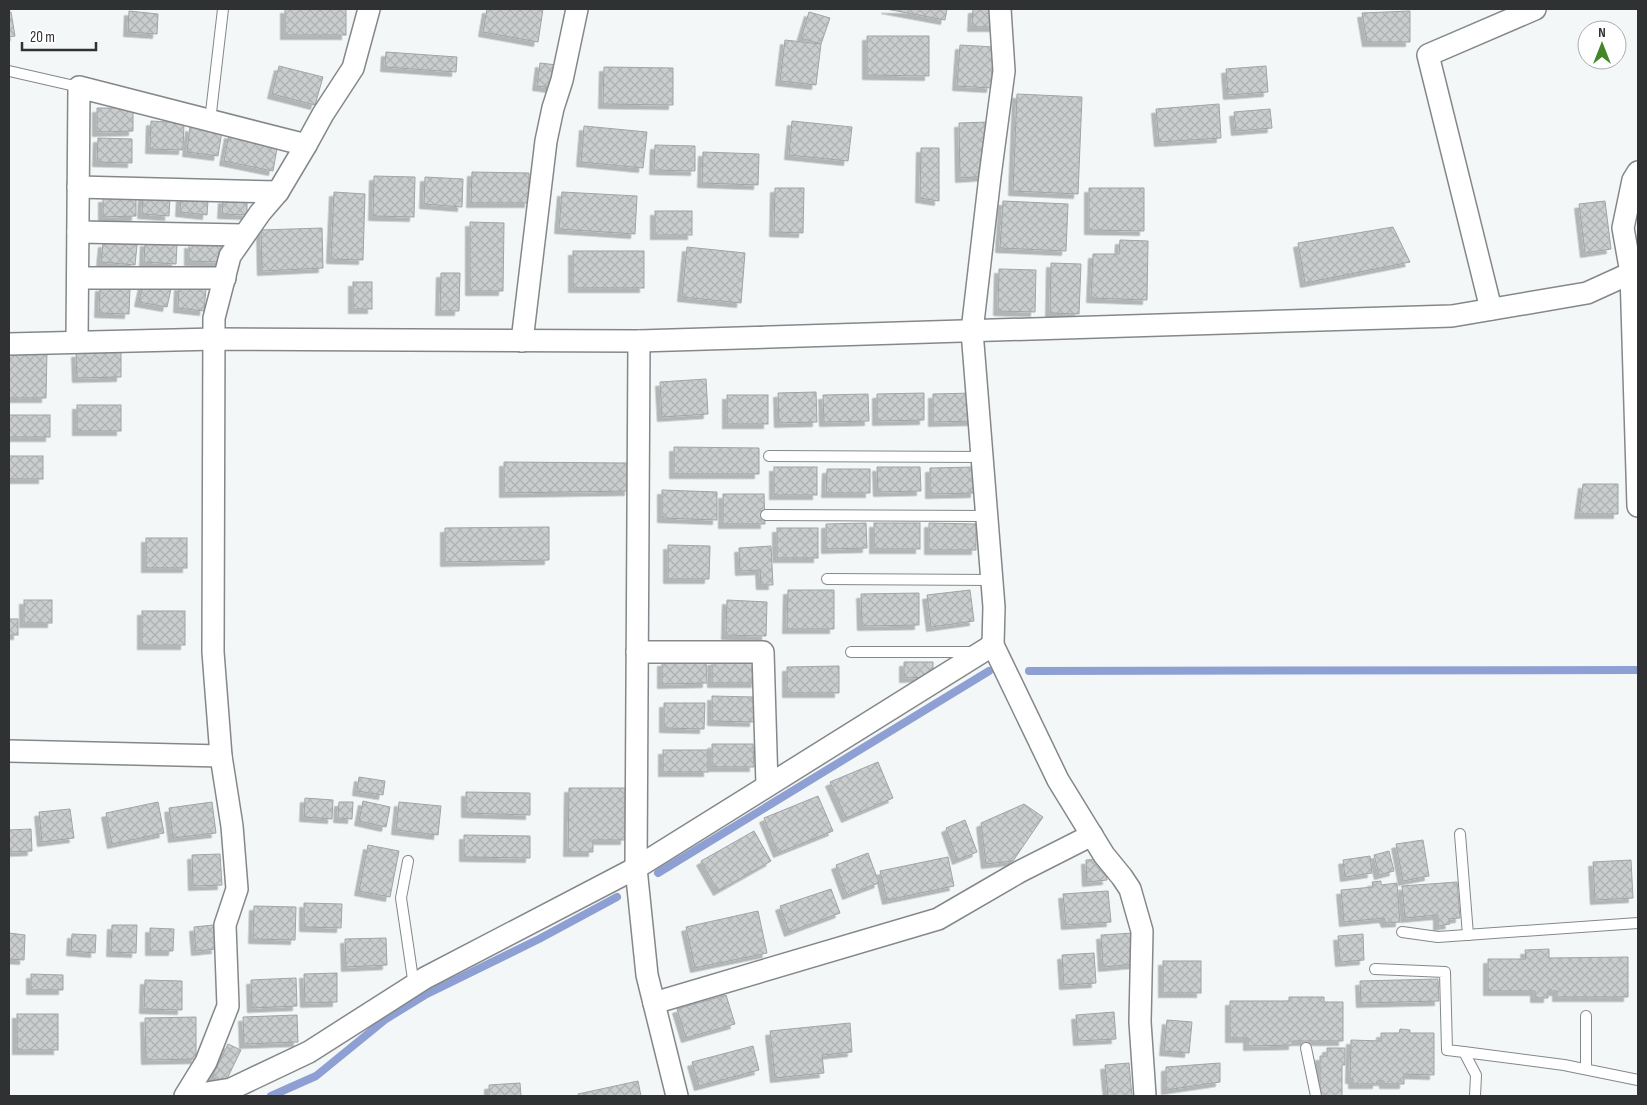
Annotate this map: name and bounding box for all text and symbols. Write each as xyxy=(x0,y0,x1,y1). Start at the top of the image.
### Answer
scale bar xyxy=(22,20,96,52)
north arrow xyxy=(1577,20,1627,70)
text: N xyxy=(1598,24,1606,41)
text: 20 m xyxy=(30,28,55,47)

